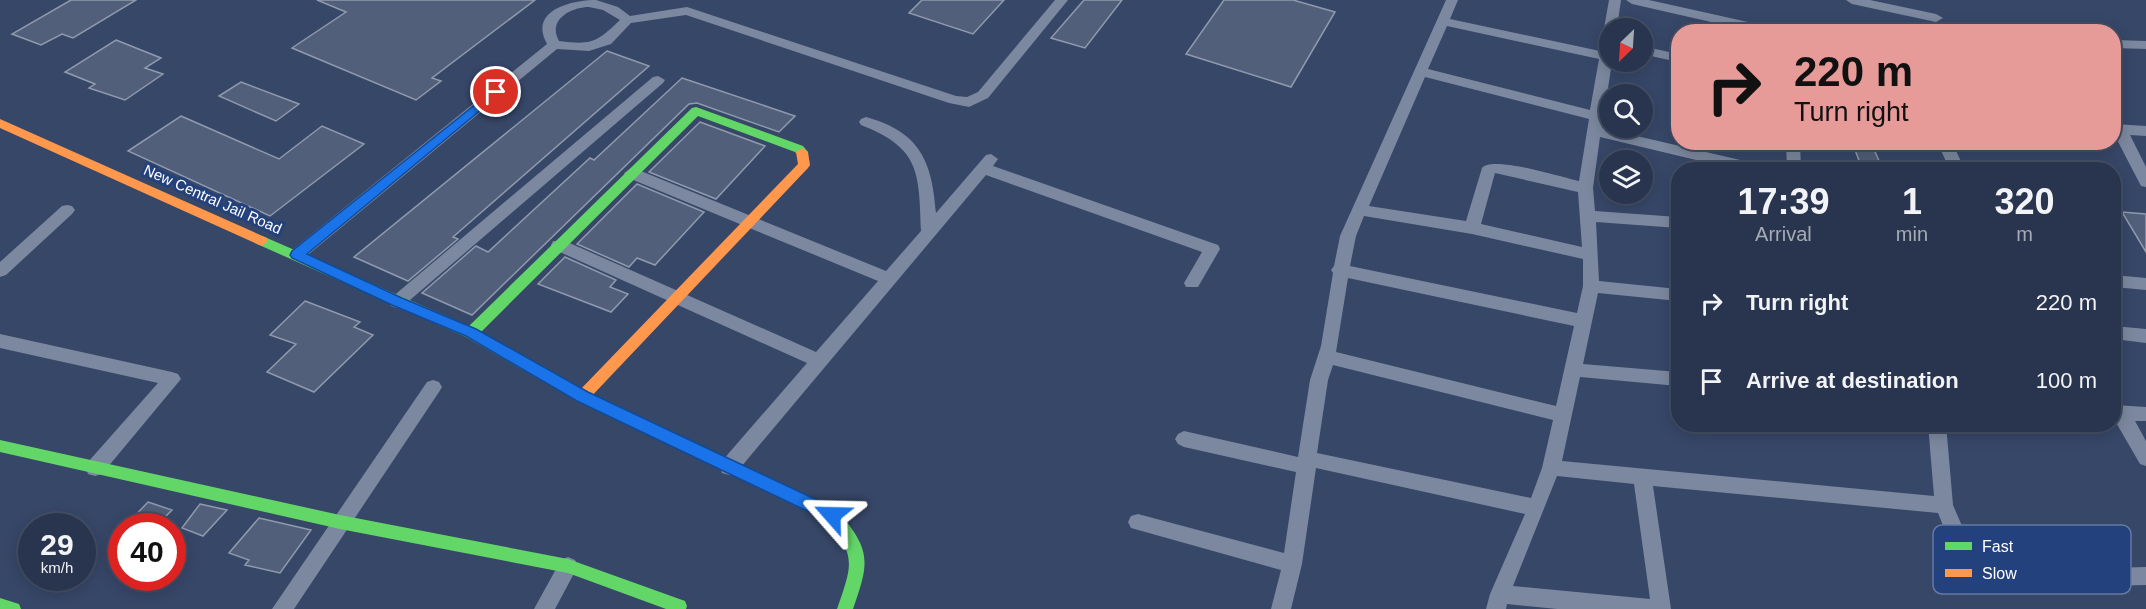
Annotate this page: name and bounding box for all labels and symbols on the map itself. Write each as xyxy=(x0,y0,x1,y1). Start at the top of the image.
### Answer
north arrow xyxy=(1599,18,1653,72)
pin xyxy=(470,66,521,117)
street label: New Central Jail Road xyxy=(141,161,285,237)
position arrow xyxy=(800,483,864,547)
speed limit sign: 40 xyxy=(108,513,186,591)
legend xyxy=(1933,525,2131,594)
text: Fast xyxy=(1982,538,2014,555)
text: Slow xyxy=(1982,565,2017,582)

